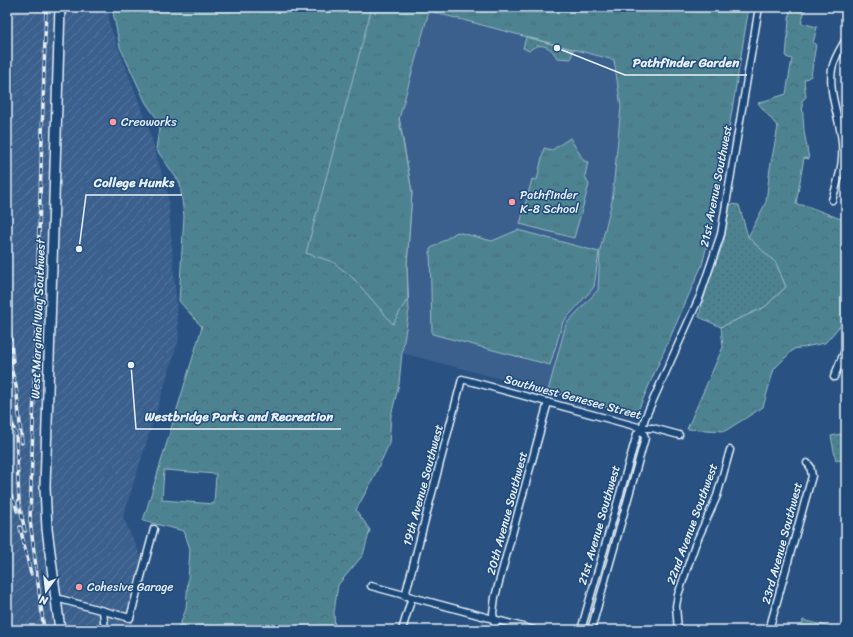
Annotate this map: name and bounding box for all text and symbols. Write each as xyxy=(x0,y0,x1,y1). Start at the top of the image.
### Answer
callout: Pathfinder Garden xyxy=(625,50,747,75)
text: Pathfinder Garden xyxy=(633,51,740,74)
place label: Creoworks xyxy=(121,111,177,133)
marker: Creoworks xyxy=(108,117,118,127)
street label: 21st Avenue Southwest xyxy=(693,123,739,249)
callout: College Hunks xyxy=(86,170,182,195)
text: College Hunks xyxy=(93,171,175,194)
place label: Pathfinder K-8 School xyxy=(520,184,579,220)
marker: Pathfinder K-8 School xyxy=(507,197,517,207)
street label: West Marginal Way Southwest xyxy=(24,238,52,399)
street label: Southwest Genesee Street xyxy=(502,368,644,426)
callout: Westbridge Parks and Recreation xyxy=(136,404,341,429)
text: Westbridge Parks and Recreation xyxy=(145,405,334,428)
street label: 19th Avenue Southwest xyxy=(396,422,450,548)
street label: 20th Avenue Southwest xyxy=(480,449,534,577)
street label: 22nd Avenue Southwest xyxy=(660,460,724,588)
street label: 21st Avenue Southwest xyxy=(571,462,627,588)
street label: 23rd Avenue Southwest xyxy=(755,479,809,607)
north arrow xyxy=(26,571,66,611)
place label: Cohesive Garage xyxy=(87,576,173,598)
marker: Cohesive Garage xyxy=(74,582,84,592)
text: N xyxy=(37,590,51,611)

